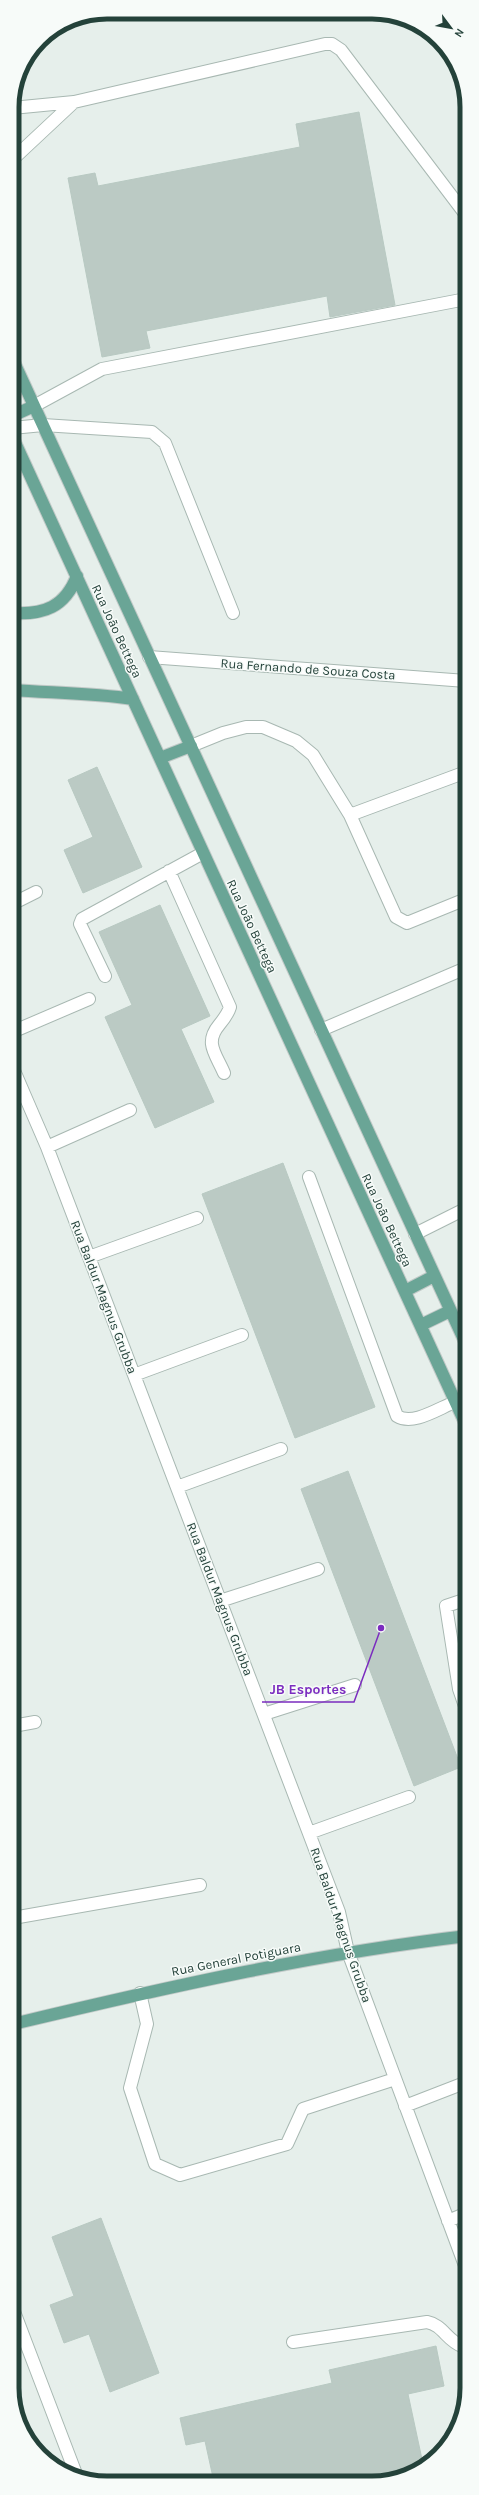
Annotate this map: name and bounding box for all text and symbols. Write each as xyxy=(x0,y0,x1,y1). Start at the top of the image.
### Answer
north arrow xyxy=(431,8,471,48)
text: N xyxy=(451,26,467,40)
street label: Rua João Bettega xyxy=(89,582,145,680)
street label: Rua Fernando de Souza Costa xyxy=(220,655,396,683)
street label: Rua João Bettega xyxy=(224,877,280,975)
street label: Rua João Bettega xyxy=(359,1171,415,1269)
street label: Rua Baldur Magnus Grubba xyxy=(68,1218,140,1376)
street label: Rua Baldur Magnus Grubba xyxy=(184,1520,256,1678)
callout: JB Esportes xyxy=(262,1676,354,1702)
text: JB Esportes xyxy=(270,1681,346,1698)
street label: Rua Baldur Magnus Grubba xyxy=(307,1846,375,2004)
street label: Rua General Potiguara xyxy=(170,1939,302,1979)

